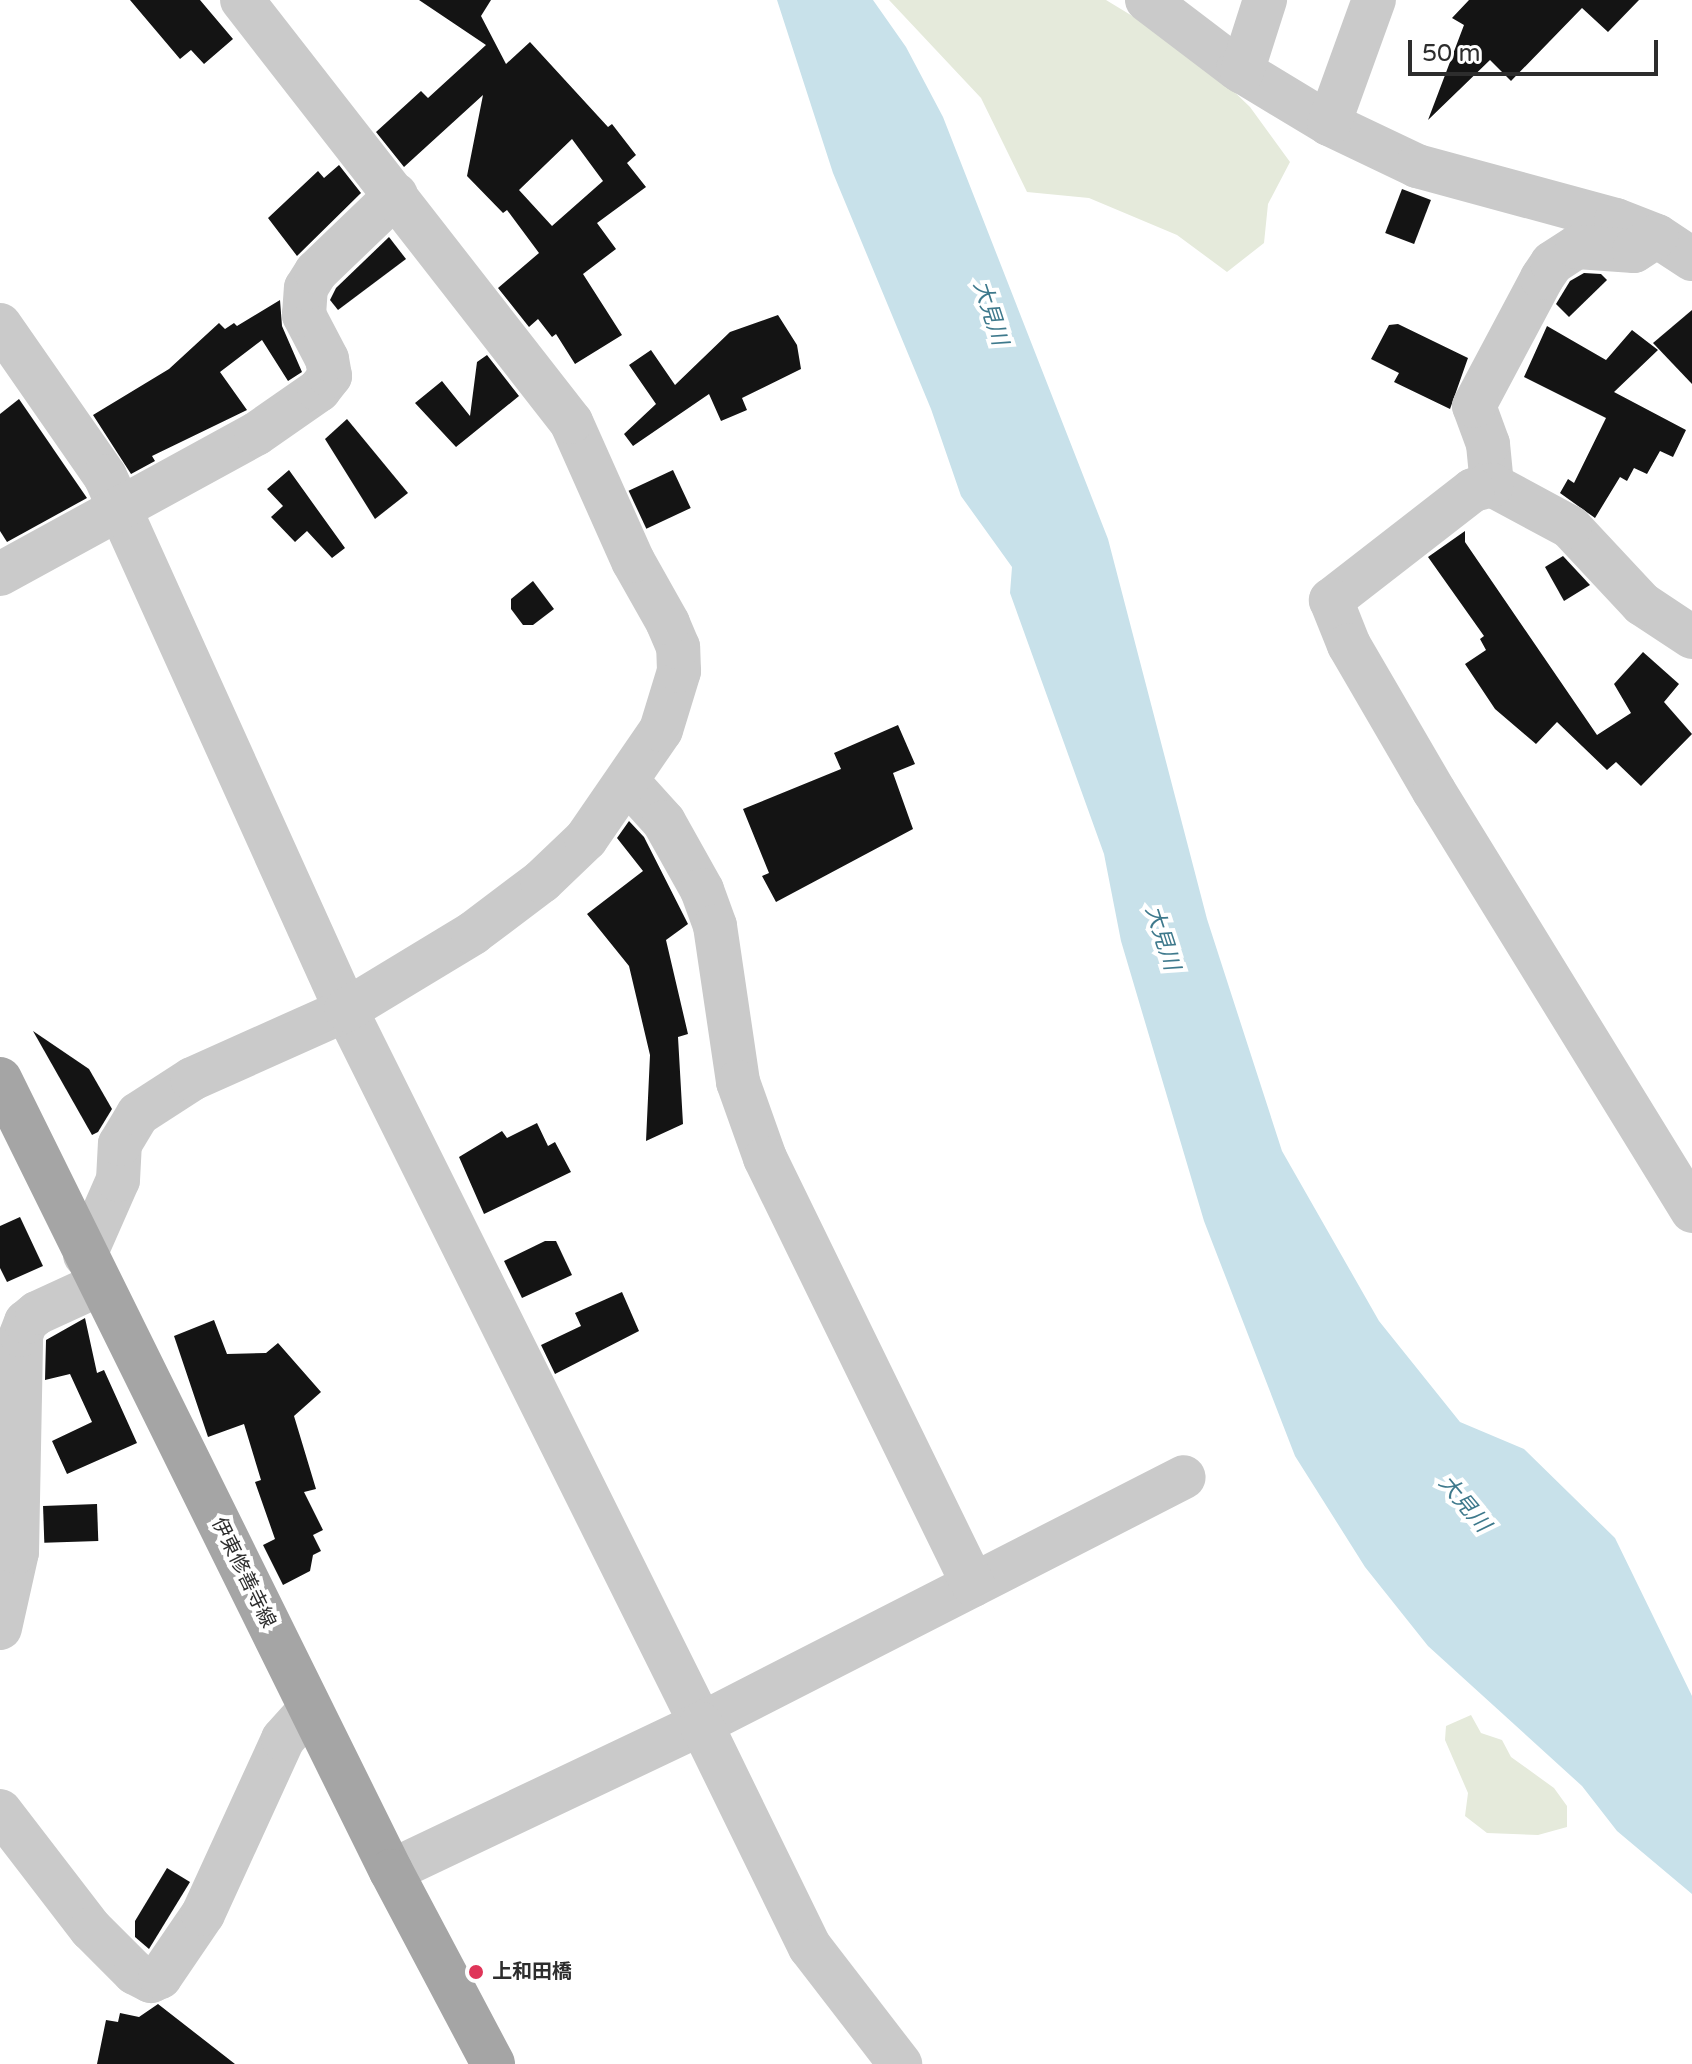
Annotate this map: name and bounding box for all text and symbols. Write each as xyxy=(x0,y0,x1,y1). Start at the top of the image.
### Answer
scale bar xyxy=(1412,24,1662,74)
text: 50 m xyxy=(1422,39,1480,68)
water label: 大見川 xyxy=(967,278,1013,348)
water label: 大見川 xyxy=(1139,903,1185,973)
water label: 大見川 xyxy=(1433,1470,1495,1538)
street label: 伊東修善寺線 xyxy=(206,1514,280,1632)
place label: 上和田橋 xyxy=(492,1960,572,1984)
marker: 上和田橋 xyxy=(467,1963,485,1981)

